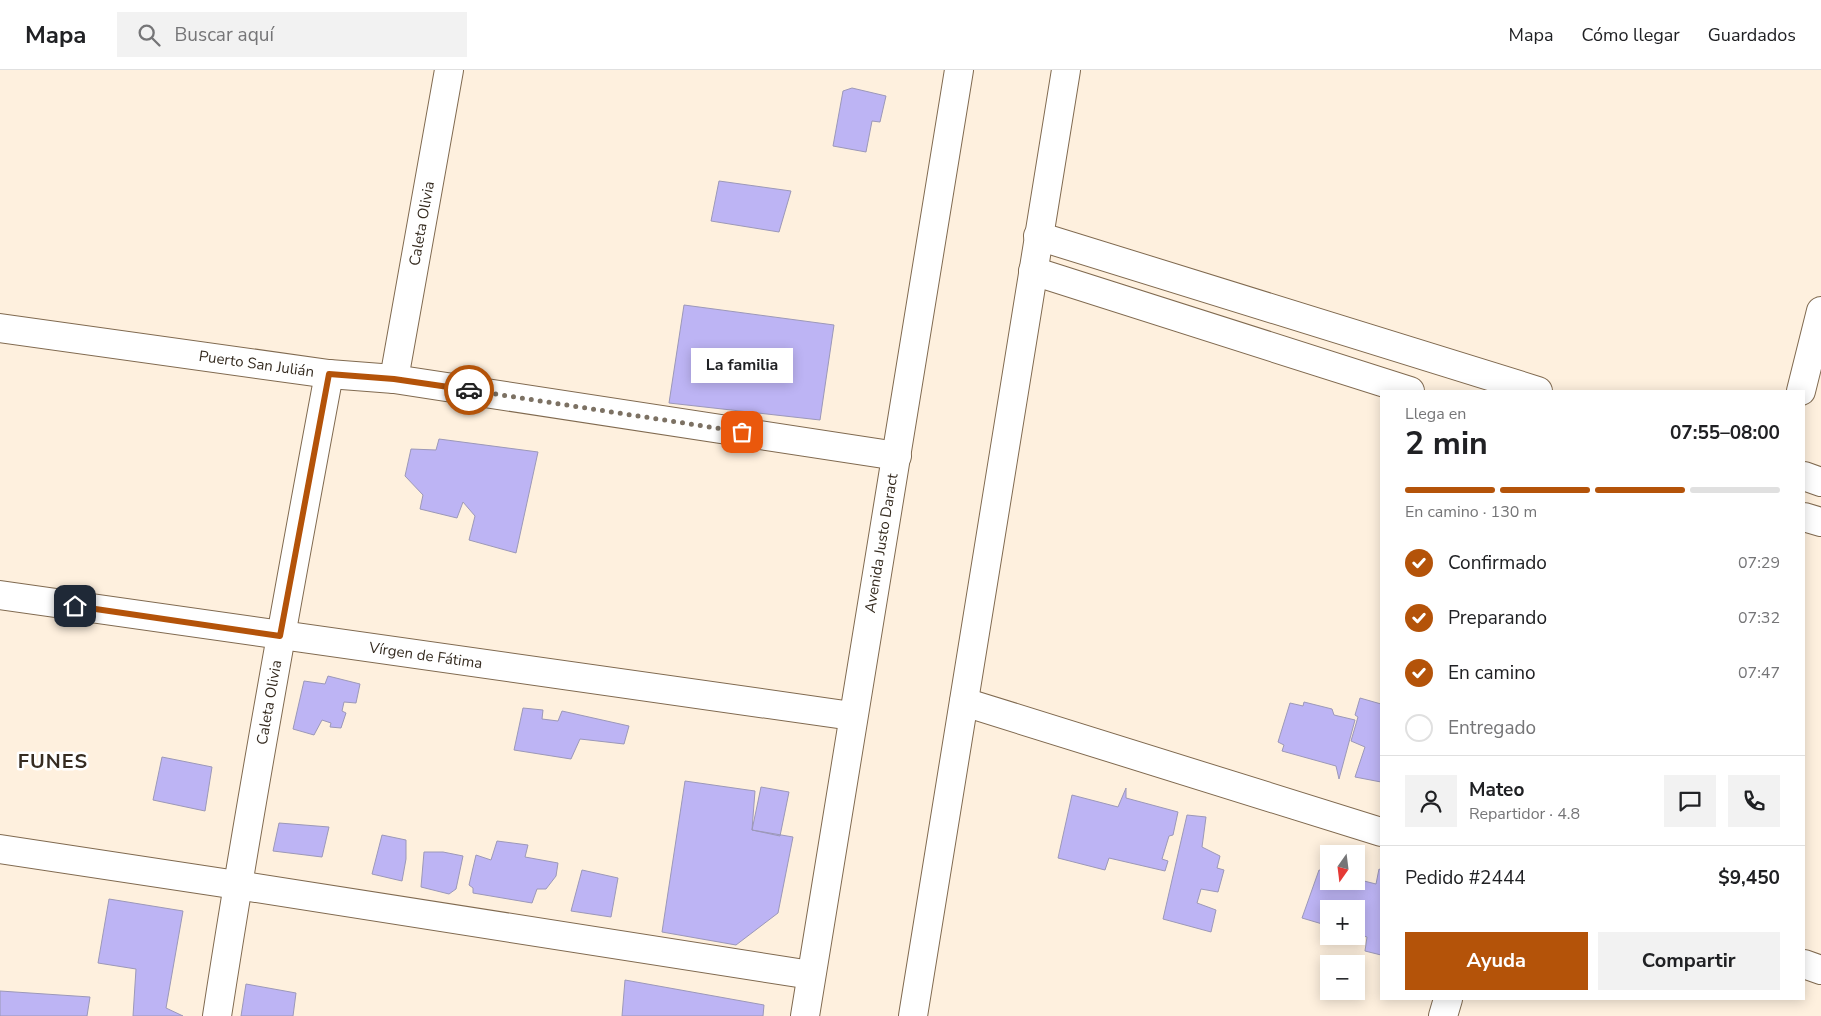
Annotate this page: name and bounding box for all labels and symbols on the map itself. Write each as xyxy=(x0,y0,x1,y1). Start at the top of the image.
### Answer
street label: Caleta Olivia xyxy=(404,179,439,267)
street label: Puerto San Julián xyxy=(198,346,315,382)
callout: La familia xyxy=(691,347,793,382)
courier xyxy=(444,365,494,415)
pin xyxy=(721,411,763,453)
street label: Avenida Justo Daract xyxy=(860,471,903,614)
pin xyxy=(54,585,96,627)
street label: Vírgen de Fátima xyxy=(367,637,484,673)
street label: Caleta Olivia xyxy=(252,658,286,746)
district label: FUNES xyxy=(18,748,88,775)
north arrow xyxy=(1320,845,1365,890)

